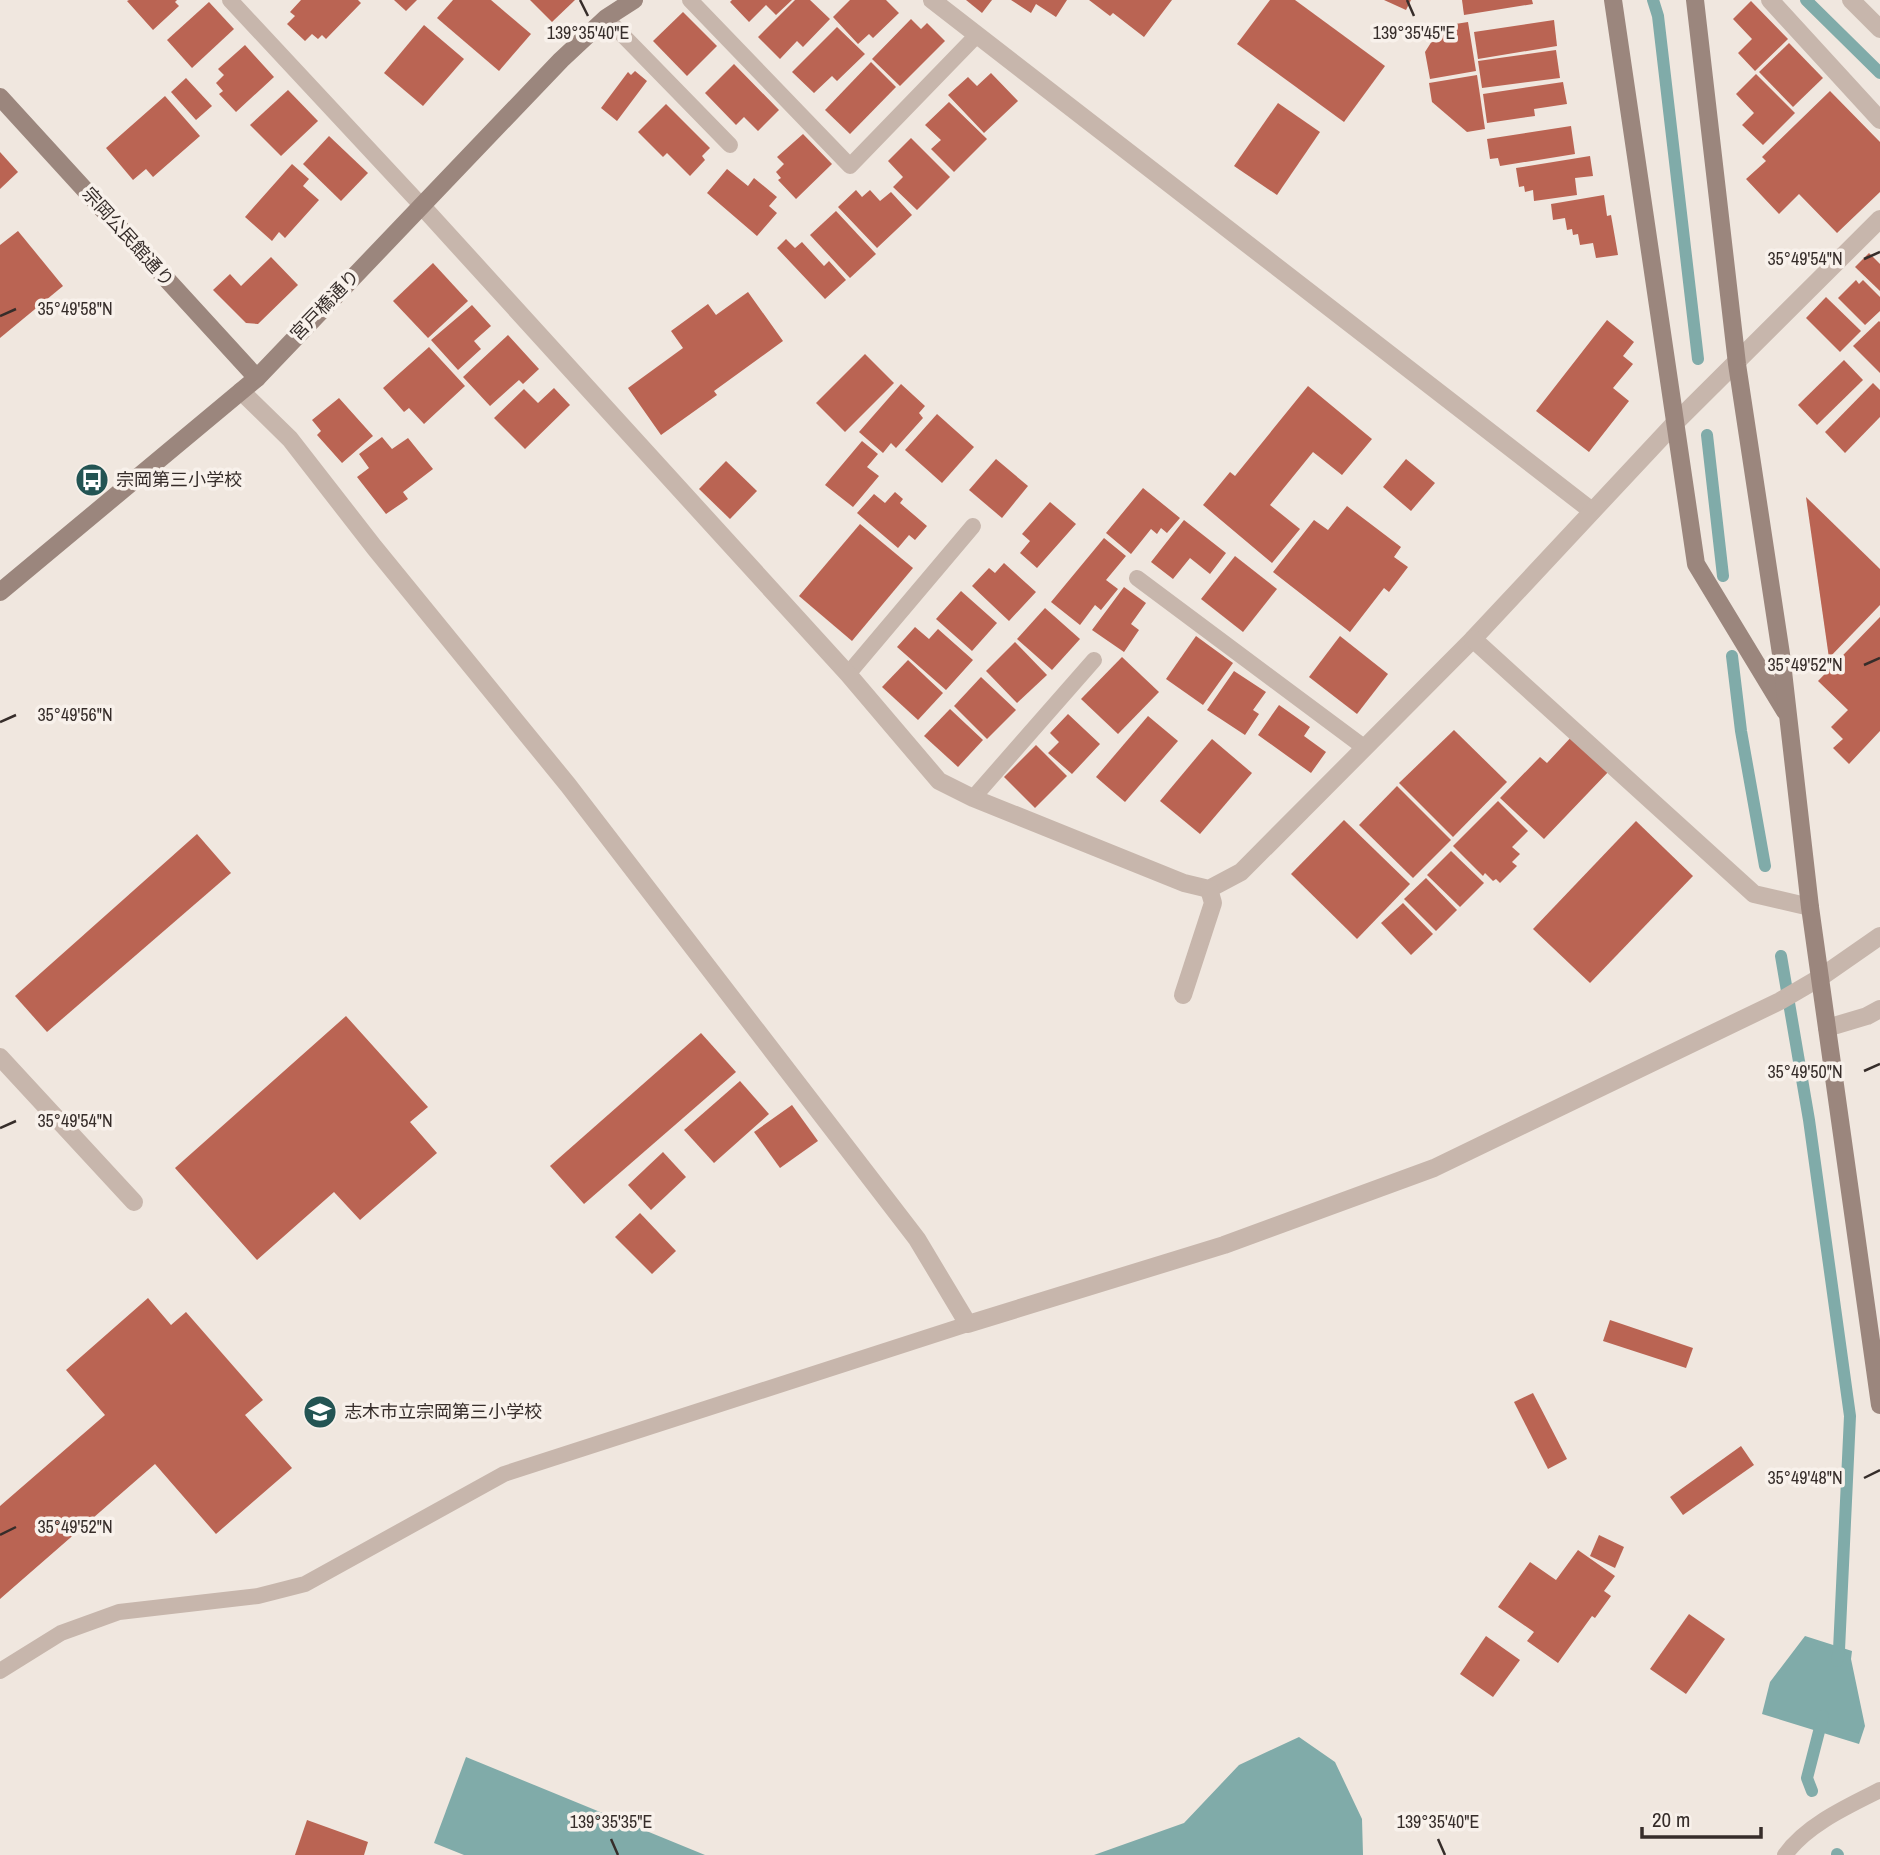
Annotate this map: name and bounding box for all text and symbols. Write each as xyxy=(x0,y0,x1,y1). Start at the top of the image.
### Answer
text: 139°35'40"E xyxy=(547,20,629,45)
text: 139°35'45"E xyxy=(1373,20,1455,45)
street label: 宗岡公民館通り xyxy=(77,181,180,292)
text: 35°49'54"N xyxy=(1767,246,1843,271)
street label: 宮戸橋通り xyxy=(284,264,365,346)
text: 35°49'58"N xyxy=(37,296,113,321)
bus stop icon: 宗岡第三小学校 xyxy=(73,461,111,499)
place label: 宗岡第三小学校 xyxy=(116,467,242,492)
text: 35°49'52"N xyxy=(1767,652,1843,677)
text: 35°49'56"N xyxy=(37,702,113,727)
text: 35°49'50"N xyxy=(1767,1059,1843,1084)
text: 35°49'54"N xyxy=(37,1108,113,1133)
school or university icon: 志木市立宗岡第三小学校 xyxy=(301,1393,339,1431)
place label: 志木市立宗岡第三小学校 xyxy=(344,1399,542,1424)
text: 35°49'48"N xyxy=(1767,1465,1843,1490)
text: 35°49'52"N xyxy=(37,1514,113,1539)
scale bar xyxy=(1642,1796,1761,1840)
text: 20 m xyxy=(1652,1805,1690,1834)
text: 139°35'35"E xyxy=(570,1809,652,1834)
text: 139°35'40"E xyxy=(1397,1809,1479,1834)

